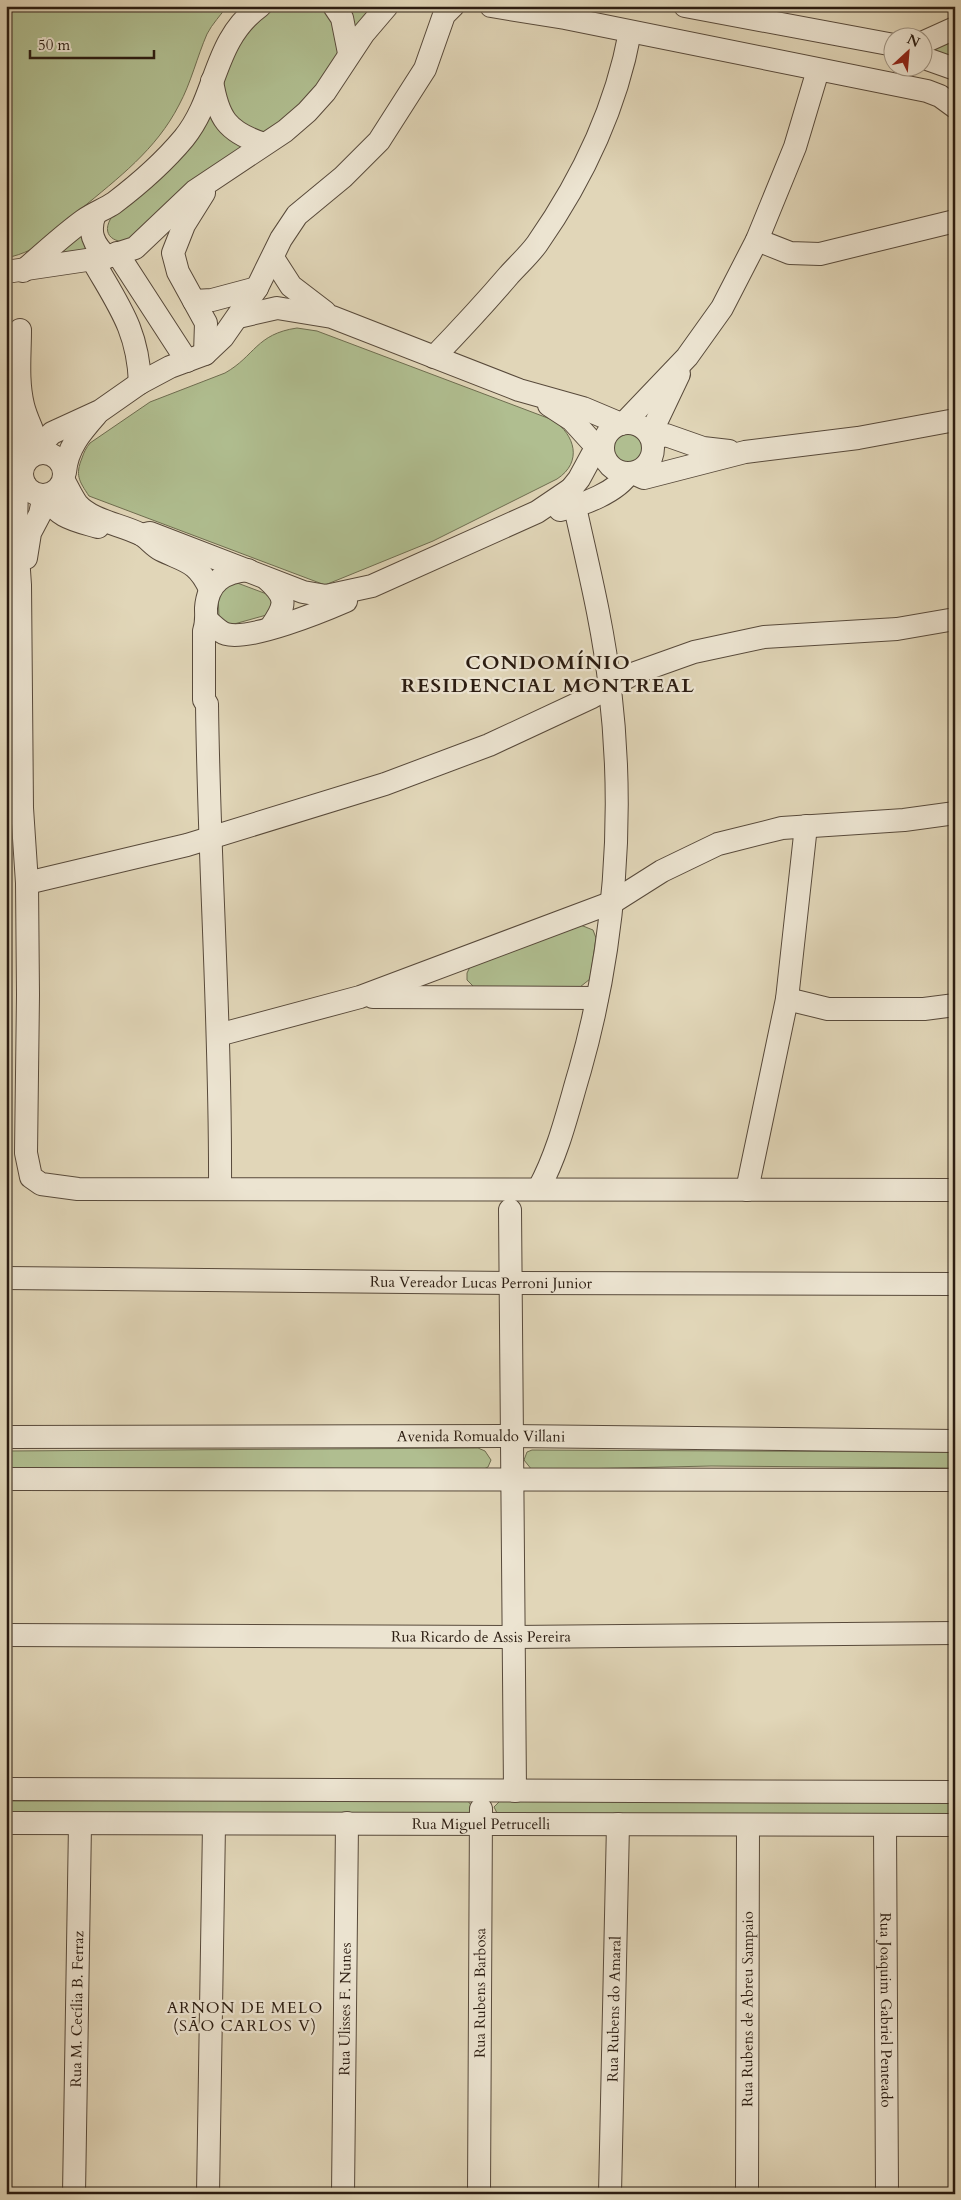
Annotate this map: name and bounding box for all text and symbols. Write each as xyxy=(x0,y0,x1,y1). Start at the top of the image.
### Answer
scale bar xyxy=(30,28,154,60)
north arrow xyxy=(884,28,934,78)
text: N xyxy=(904,30,923,52)
text: 50 m xyxy=(38,35,70,55)
district label: CONDOMÍNIO RESIDENCIAL MONTREAL xyxy=(401,649,695,699)
street label: Rua Vereador Lucas Perroni Junior xyxy=(370,1272,593,1293)
street label: Avenida Romualdo Villani xyxy=(397,1426,565,1447)
street label: Rua Ricardo de Assis Pereira xyxy=(391,1626,571,1647)
street label: Rua Miguel Petrucelli xyxy=(412,1814,550,1834)
street label: Rua Rubens de Abreu Sampaio xyxy=(737,1911,758,2107)
street label: Rua Joaquim Gabriel Penteado xyxy=(875,1912,897,2108)
street label: Rua Rubens Barbosa xyxy=(470,1927,490,2058)
street label: Rua M. Cecília B. Ferraz xyxy=(66,1930,88,2087)
street label: Rua Rubens do Amaral xyxy=(602,1936,626,2082)
street label: Rua Ulisses F. Nunes xyxy=(334,1942,356,2076)
district label: ARNON DE MELO (SÃO CARLOS V) xyxy=(167,1997,323,2037)

